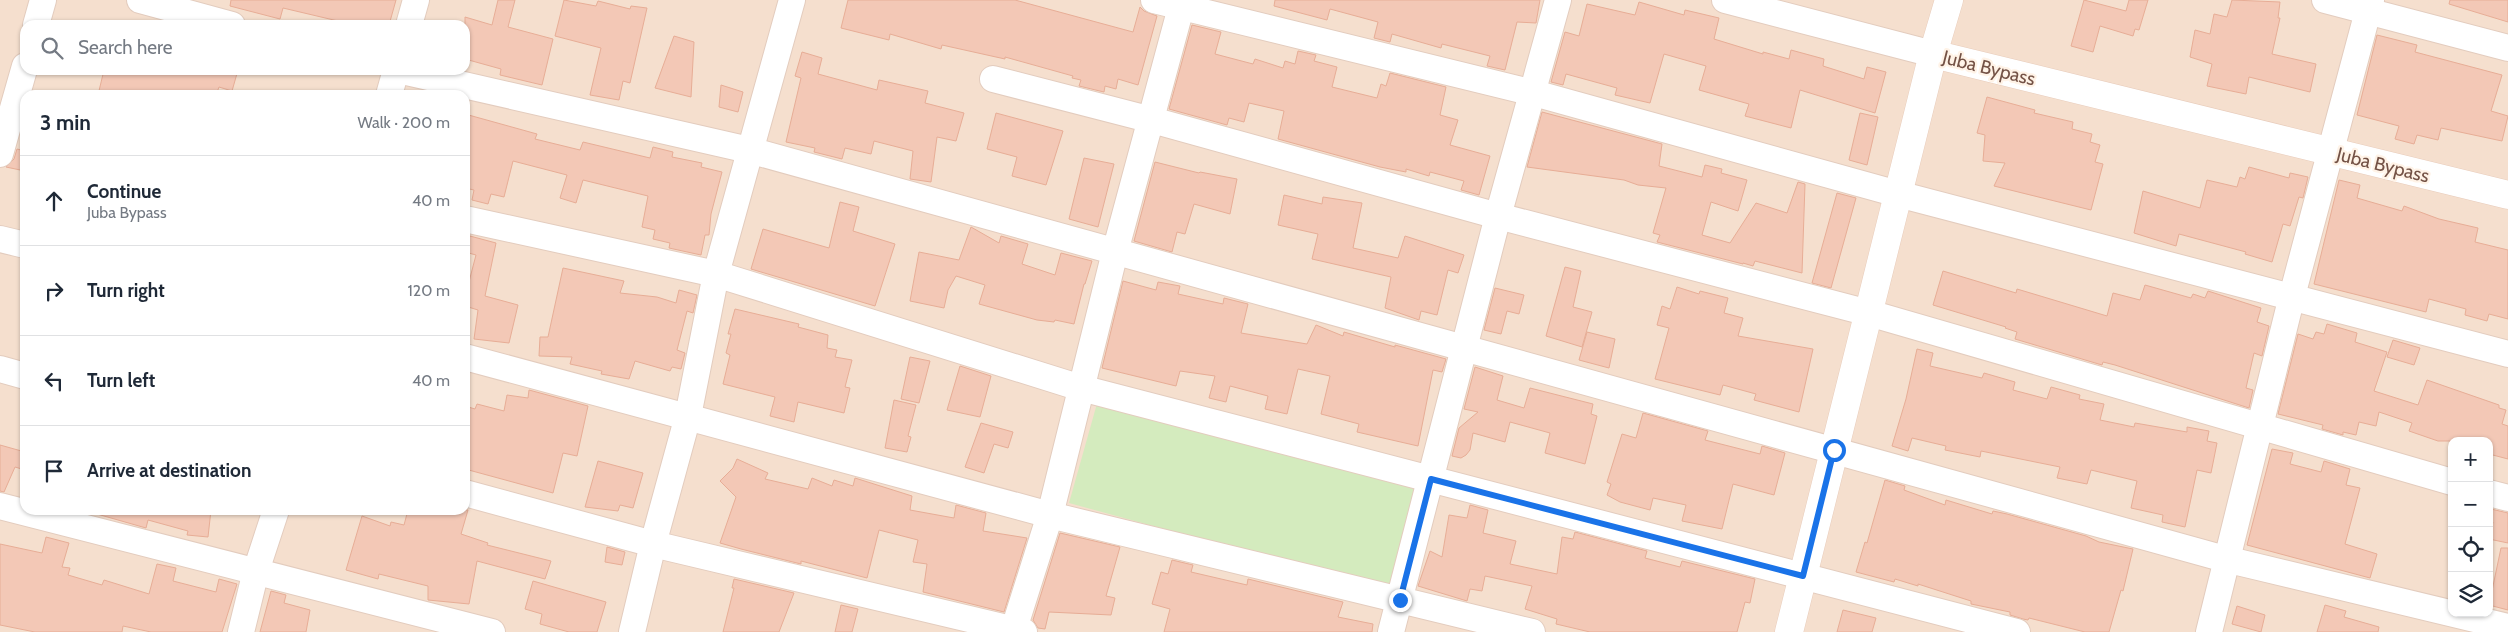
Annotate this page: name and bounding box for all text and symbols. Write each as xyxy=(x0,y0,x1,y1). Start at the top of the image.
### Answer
search box xyxy=(20,20,470,75)
icon: search xyxy=(38,34,66,62)
text: Search here xyxy=(78,36,172,59)
street label: Juba Bypass xyxy=(1939,45,2038,91)
text: 3 min xyxy=(40,110,91,135)
text: Walk · 200 m xyxy=(358,113,450,132)
street label: Juba Bypass xyxy=(2333,142,2432,188)
text: Continue xyxy=(87,180,161,203)
icon: ahead xyxy=(40,187,68,215)
text: 40 m xyxy=(412,191,450,210)
text: Juba Bypass xyxy=(87,203,167,222)
icon: right xyxy=(40,277,68,305)
text: Turn right xyxy=(87,279,165,302)
text: 120 m xyxy=(408,281,450,300)
icon: left xyxy=(40,367,68,395)
text: Turn left xyxy=(87,369,155,392)
text: 40 m xyxy=(412,371,450,390)
map controls xyxy=(2448,437,2493,617)
button: + xyxy=(2448,437,2493,482)
route start xyxy=(1823,439,1846,462)
icon: arrive xyxy=(40,457,68,485)
text: Arrive at destination xyxy=(87,459,251,482)
button: − xyxy=(2448,482,2493,527)
button: locate xyxy=(2448,527,2493,572)
button: layers xyxy=(2448,572,2493,617)
route end xyxy=(1389,589,1412,612)

